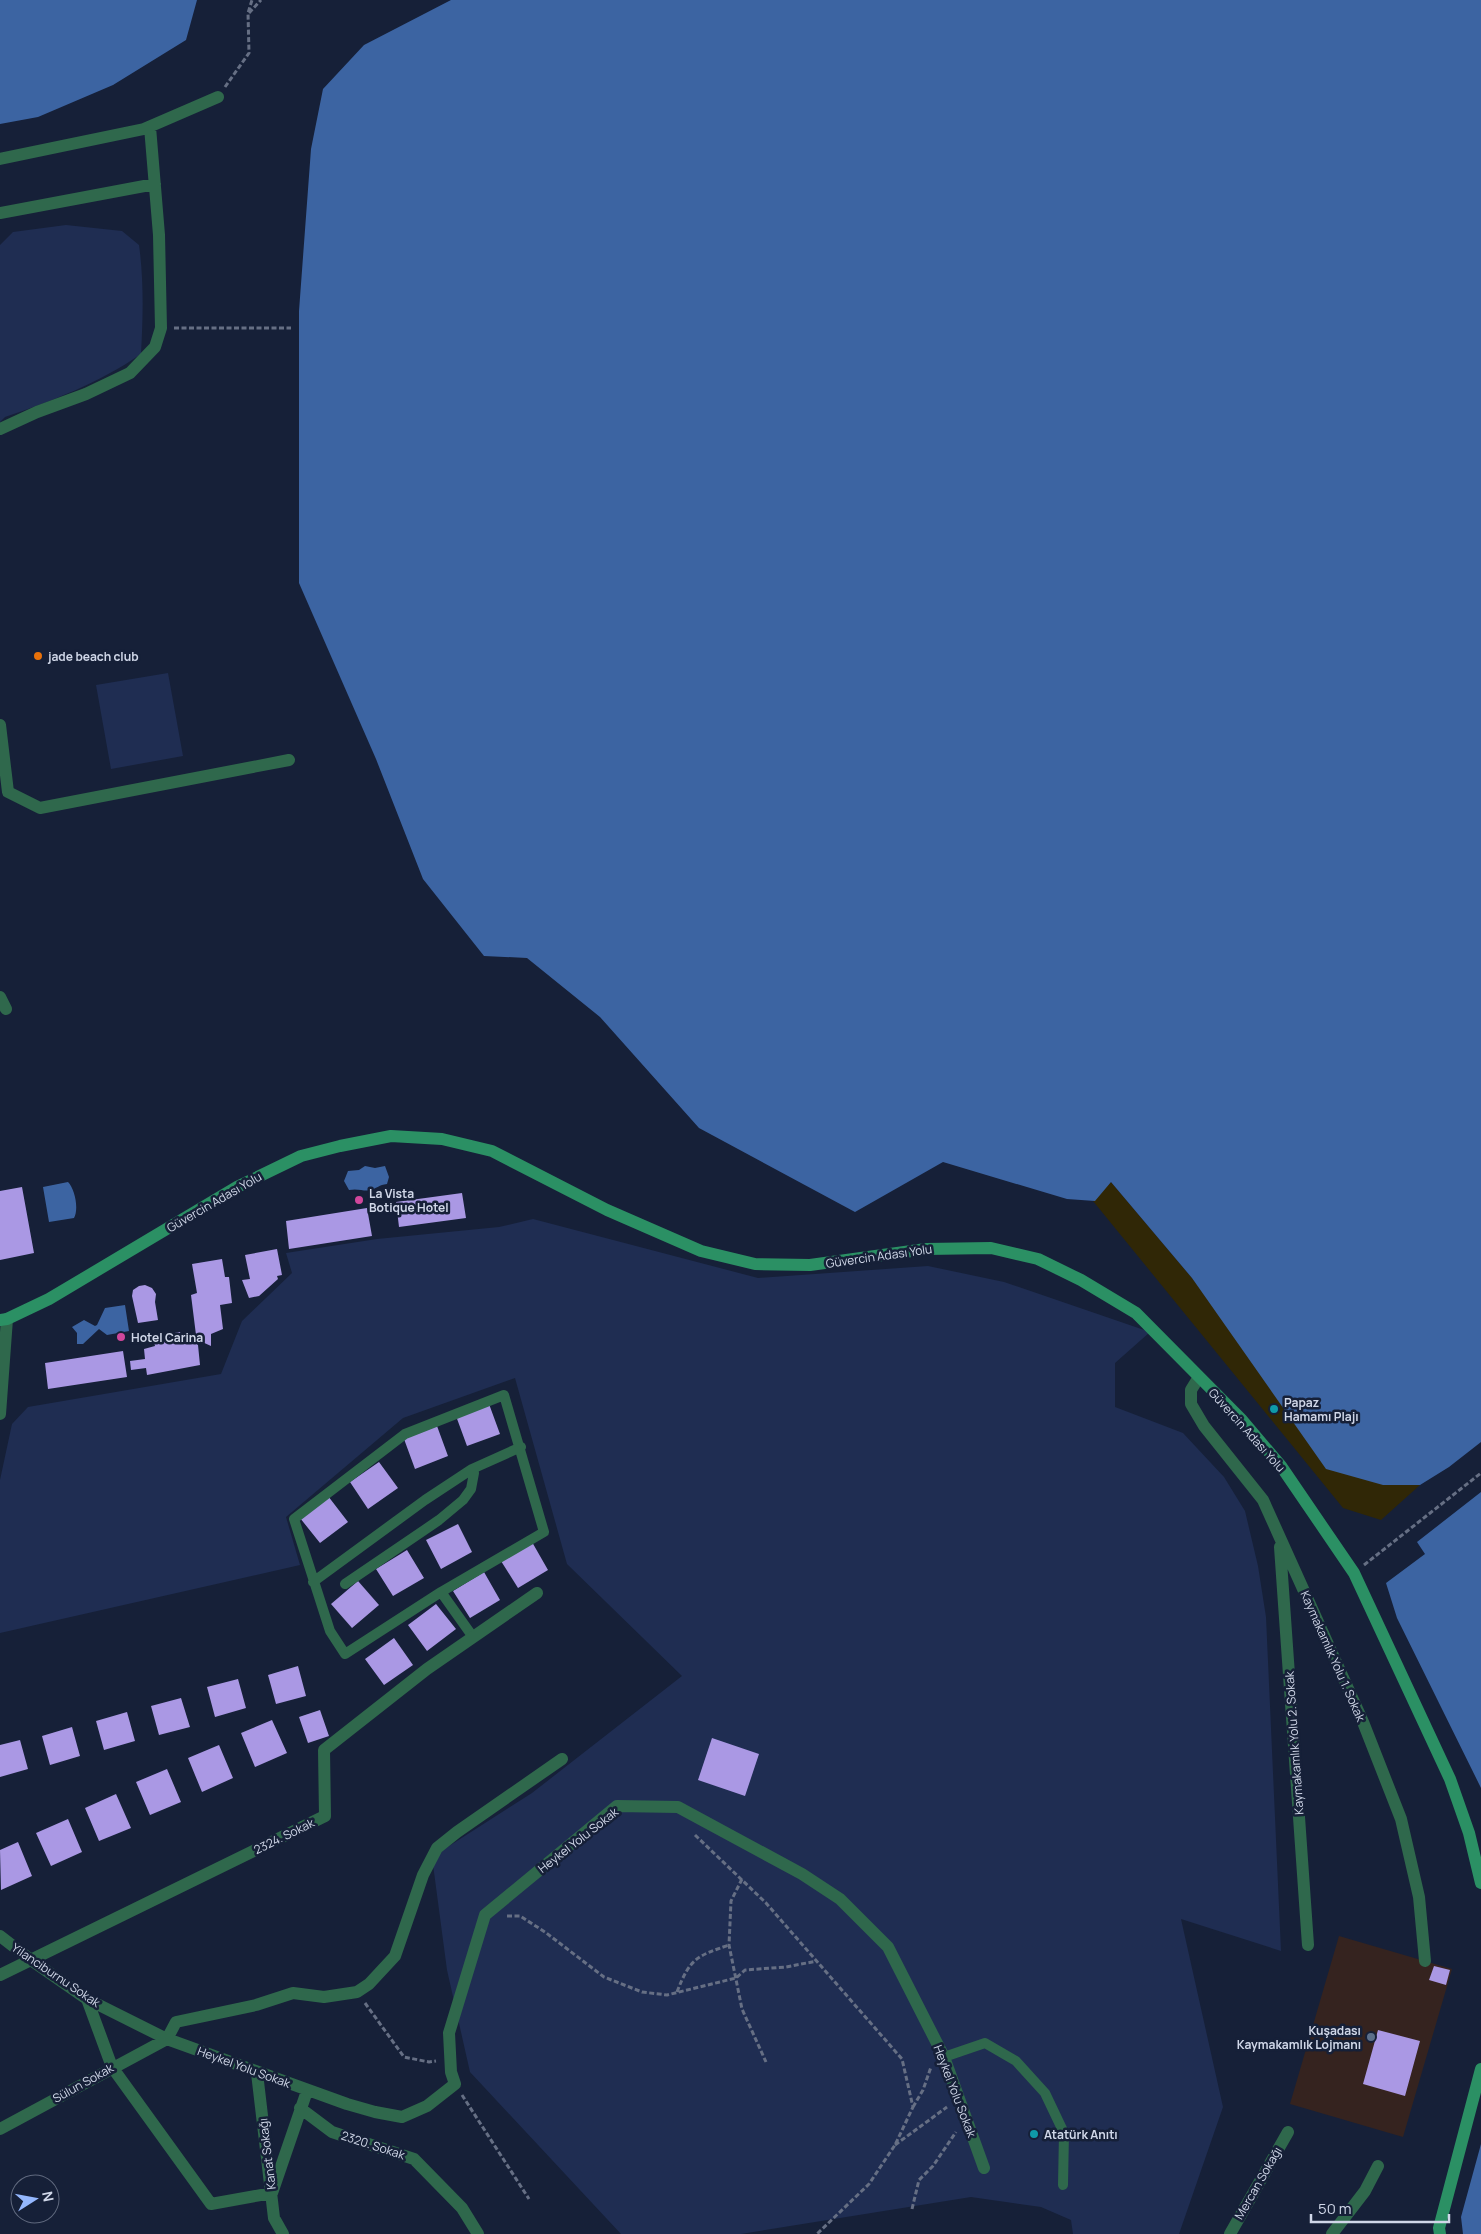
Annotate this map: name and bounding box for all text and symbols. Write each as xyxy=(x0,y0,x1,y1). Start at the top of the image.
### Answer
place label: jade beach club xyxy=(47,648,139,665)
marker: jade beach club xyxy=(32,650,44,662)
street label: Güvercin Adası Yolu xyxy=(163,1168,265,1236)
place label: La Vista Botique Hotel xyxy=(369,1185,449,1216)
marker: La Vista Botique Hotel xyxy=(353,1194,365,1206)
street label: Güvercin Adası Yolu xyxy=(825,1240,933,1272)
place label: Hotel Carina xyxy=(131,1329,203,1346)
marker: Hotel Carina xyxy=(115,1331,127,1343)
street label: Güvercin Adası Yolu xyxy=(1205,1385,1289,1475)
place label: Papaz Hamamı Plajı xyxy=(1284,1394,1359,1425)
marker: Papaz Hamamı Plajı xyxy=(1268,1403,1280,1415)
street label: Kaymakamlık Yolu 1. Sokak xyxy=(1297,1588,1370,1725)
street label: Kaymakamlık Yolu 2. Sokak xyxy=(1280,1670,1307,1815)
street label: Heykel Yolu Sokak xyxy=(534,1803,623,1877)
street label: 2324. Sokak xyxy=(251,1814,318,1858)
street label: Yilanciburnu Sokak xyxy=(8,1939,105,2012)
place label: Kuşadası Kaymakamlık Lojmanı xyxy=(1237,2022,1361,2053)
marker: Kuşadası Kaymakamlık Lojmanı xyxy=(1365,2031,1377,2043)
street label: Heykel Yolu Sokak xyxy=(195,2042,294,2092)
street label: Heykel Yolu Sokak xyxy=(930,2042,981,2141)
street label: Sülun Sokak xyxy=(50,2059,117,2107)
street label: Kanat Sokağı xyxy=(254,2117,280,2191)
place label: Atatürk Anıtı xyxy=(1044,2126,1118,2143)
street label: 2320. Sokak xyxy=(339,2127,408,2164)
marker: Atatürk Anıtı xyxy=(1028,2128,1040,2140)
street label: Mercan Sokağı xyxy=(1230,2144,1286,2222)
north arrow xyxy=(10,2174,60,2224)
text: N xyxy=(38,2190,59,2203)
scale bar xyxy=(1311,2192,1448,2224)
text: 50 m xyxy=(1318,2198,1352,2219)

